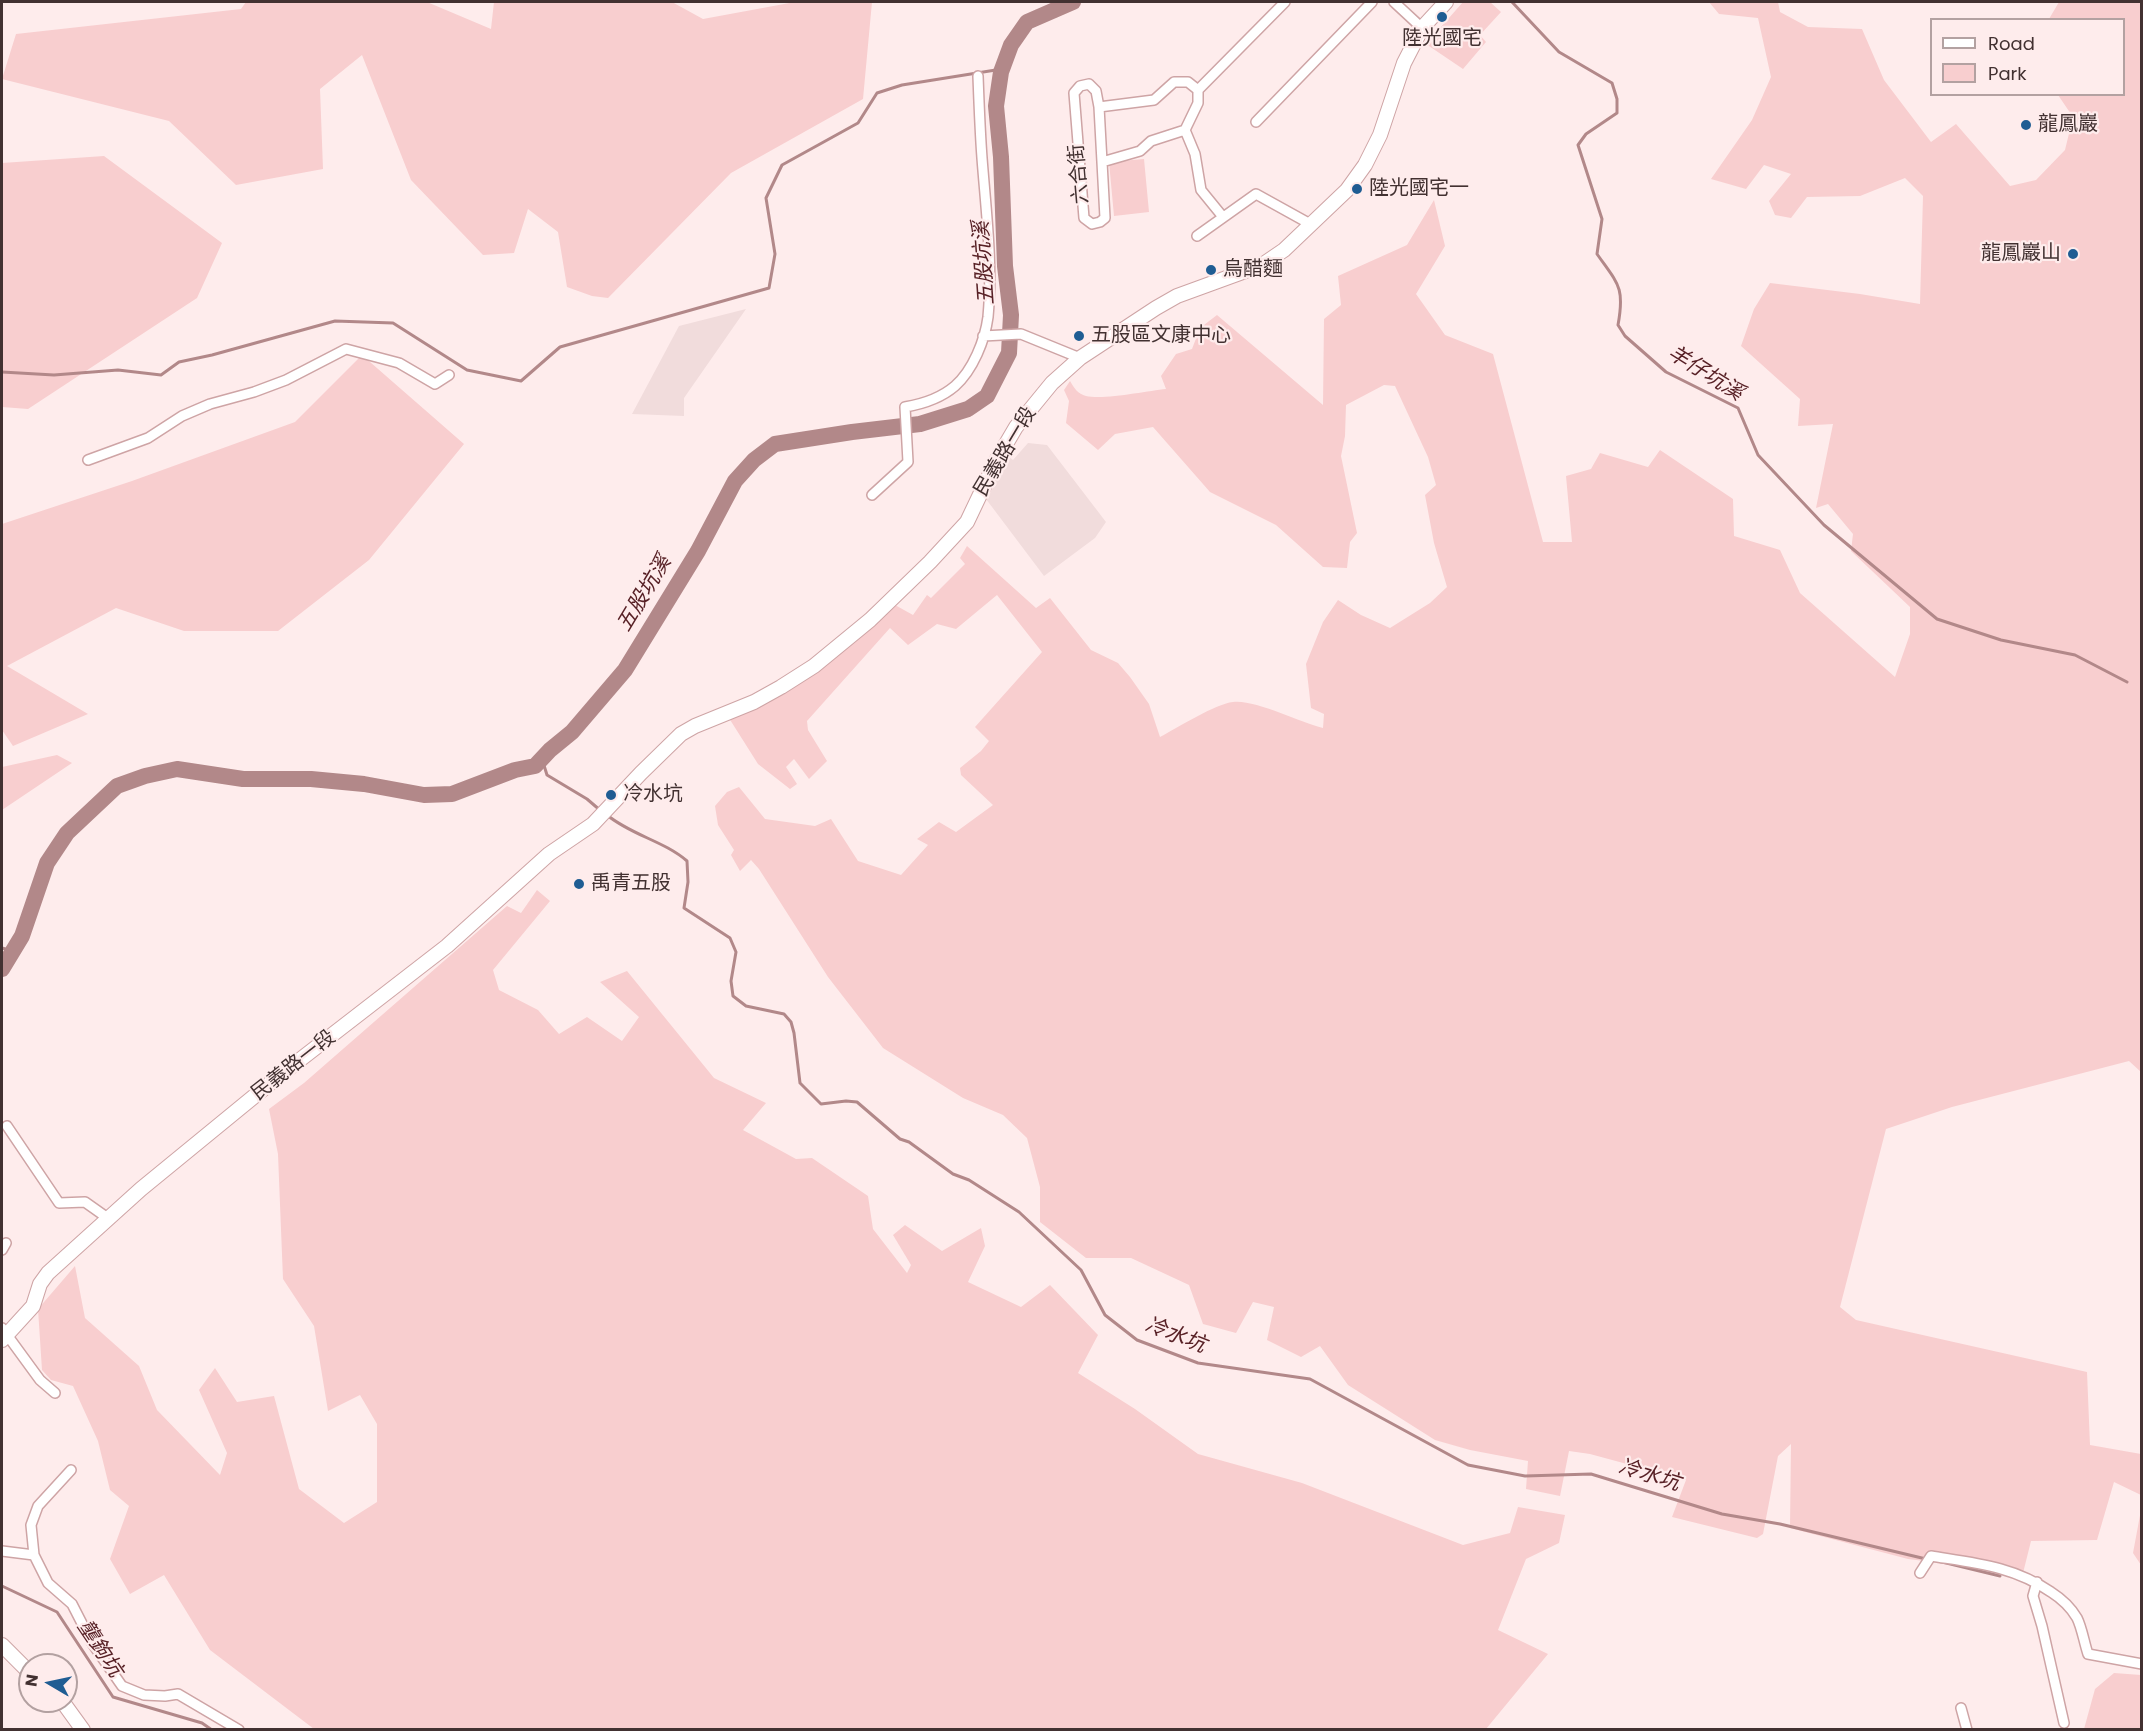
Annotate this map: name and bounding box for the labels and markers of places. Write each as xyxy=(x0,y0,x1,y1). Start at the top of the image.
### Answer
marker: 陸光國宅 xyxy=(1435,10,1449,24)
place label: 陸光國宅 xyxy=(1402,27,1482,51)
place label: 龍鳳巖 xyxy=(2038,113,2098,137)
marker: 龍鳳巖 xyxy=(2019,118,2033,132)
place label: 陸光國宅一 xyxy=(1369,177,1469,201)
marker: 陸光國宅一 xyxy=(1350,182,1364,196)
place label: 龍鳳巖山 xyxy=(1981,242,2061,266)
marker: 龍鳳巖山 xyxy=(2066,247,2080,261)
place label: 烏醋麵 xyxy=(1223,258,1283,282)
marker: 烏醋麵 xyxy=(1204,263,1218,277)
place label: 五股區文康中心 xyxy=(1091,324,1231,348)
marker: 五股區文康中心 xyxy=(1072,329,1086,343)
place label: 冷水坑 xyxy=(623,783,683,807)
marker: 冷水坑 xyxy=(604,788,618,802)
place label: 禹青五股 xyxy=(591,872,671,896)
marker: 禹青五股 xyxy=(572,877,586,891)

